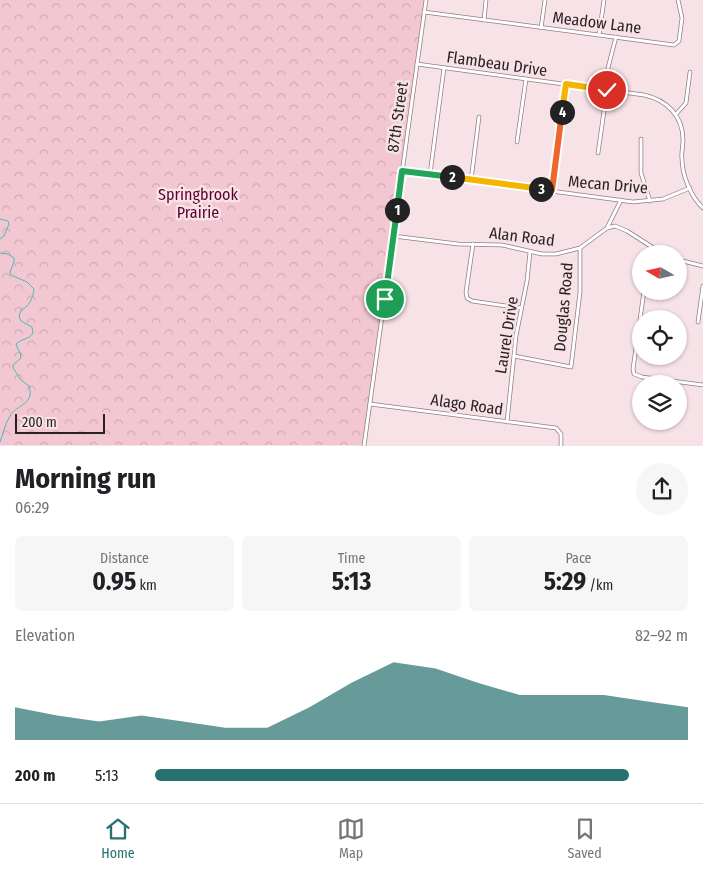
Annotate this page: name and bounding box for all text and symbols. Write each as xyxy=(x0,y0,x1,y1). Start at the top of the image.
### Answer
street label: Meadow Lane xyxy=(551,8,643,37)
street label: Flambeau Drive xyxy=(445,47,548,80)
pin xyxy=(586,69,628,111)
icon: check xyxy=(593,76,621,104)
street label: 87th Street xyxy=(383,80,412,154)
pin: 4 xyxy=(550,100,574,124)
text: 4 xyxy=(559,104,566,121)
pin: 2 xyxy=(440,164,464,190)
text: 2 xyxy=(449,169,456,186)
street label: Mecan Drive xyxy=(567,172,649,197)
pin: 3 xyxy=(528,176,554,202)
text: 3 xyxy=(538,181,545,198)
park label: Springbrook Prairie xyxy=(158,185,239,222)
pin: 1 xyxy=(384,198,410,222)
text: 1 xyxy=(395,202,400,219)
street label: Alan Road xyxy=(488,223,556,250)
north arrow xyxy=(632,245,688,300)
map controls xyxy=(632,245,687,430)
street label: Douglas Road xyxy=(550,262,577,352)
pin xyxy=(364,278,406,320)
icon: arrive xyxy=(371,285,399,313)
street label: Laurel Drive xyxy=(491,295,522,375)
button: locate xyxy=(632,310,687,365)
button: layers xyxy=(632,375,687,430)
street label: Alago Road xyxy=(430,390,504,419)
scale bar xyxy=(15,410,105,434)
text: 200 m xyxy=(22,414,57,431)
text: Morning run xyxy=(15,462,156,495)
button: share xyxy=(636,463,688,515)
text: 06:29 xyxy=(15,498,49,517)
text: Distance xyxy=(100,550,149,567)
text: Time xyxy=(338,550,365,567)
text: Pace xyxy=(565,550,592,567)
text: 0.95 xyxy=(92,567,136,597)
text: 5:13 xyxy=(332,567,371,597)
text: 5:29 xyxy=(544,567,586,597)
text: km xyxy=(136,577,157,594)
text: /km xyxy=(586,577,613,594)
text: Elevation xyxy=(15,626,75,645)
text: 82–92 m xyxy=(635,626,688,645)
text: 200 m xyxy=(15,766,55,785)
text: 5:13 xyxy=(95,766,119,785)
tab: Home xyxy=(101,815,135,862)
tab: Map xyxy=(337,815,365,862)
tab: Saved xyxy=(568,815,602,862)

